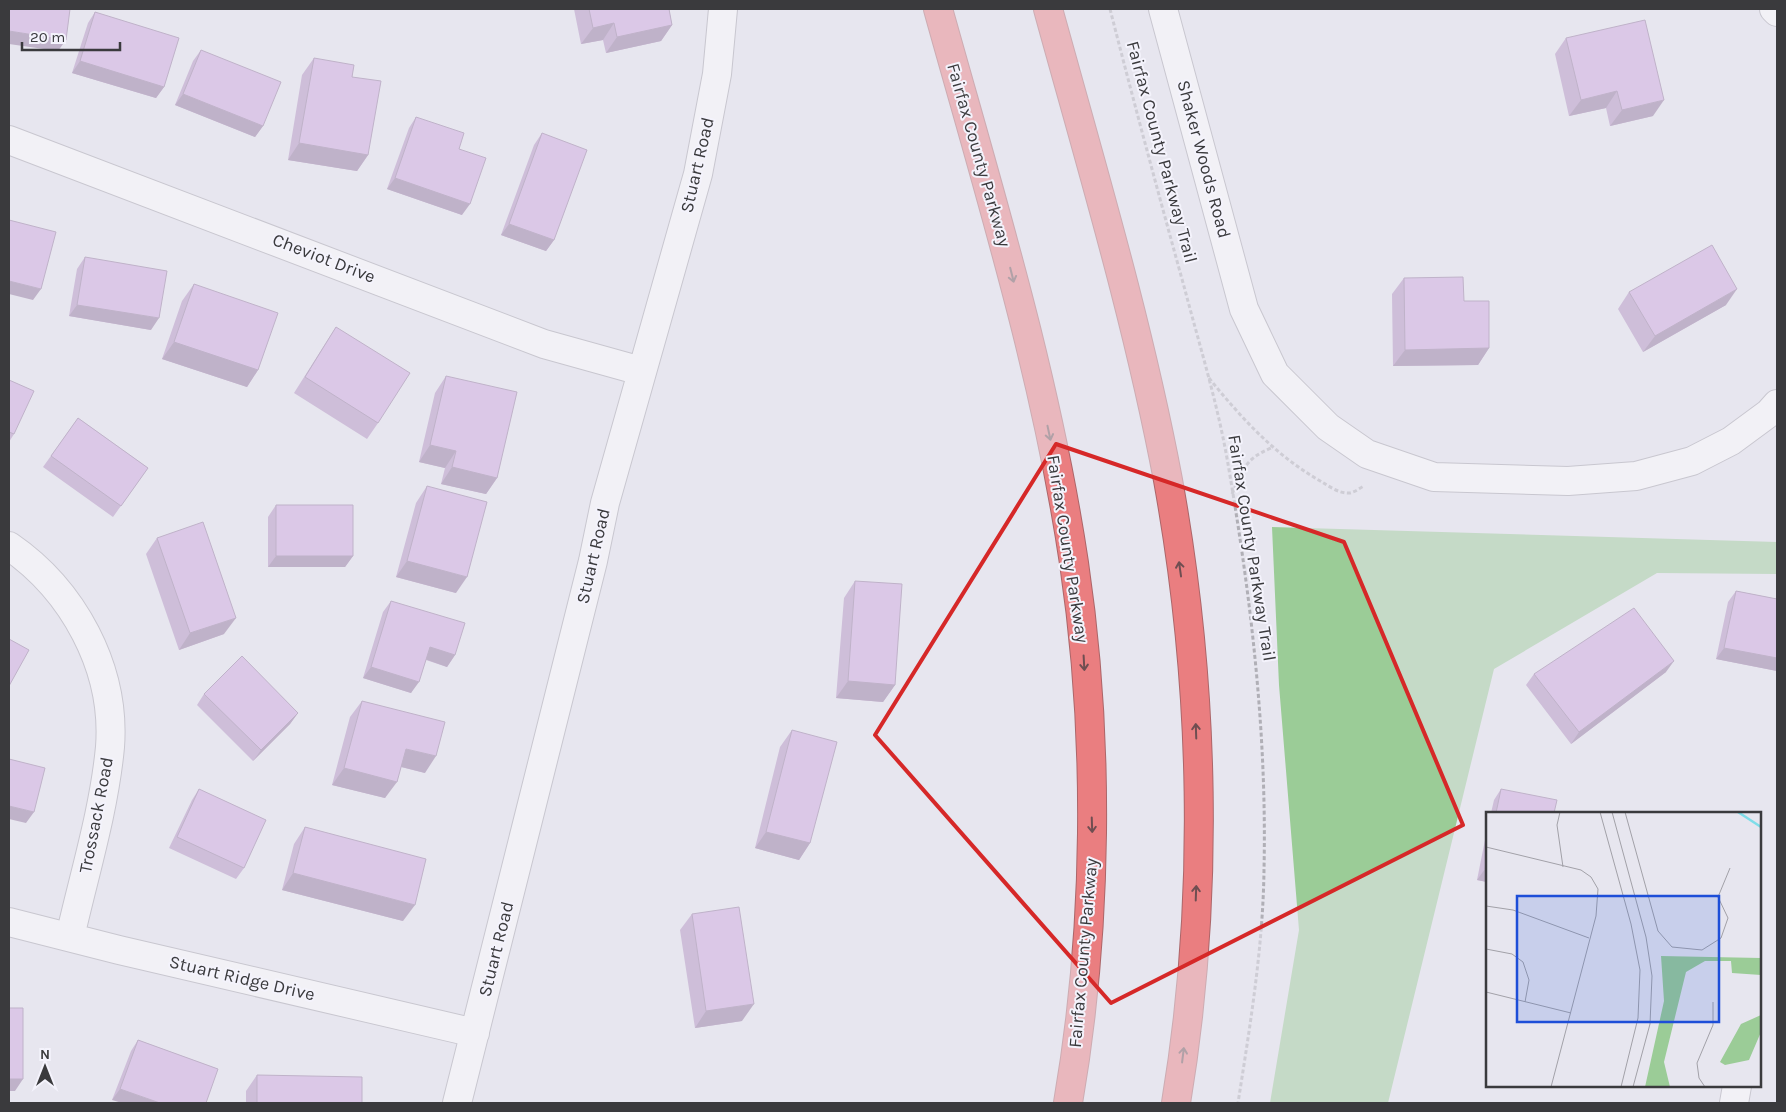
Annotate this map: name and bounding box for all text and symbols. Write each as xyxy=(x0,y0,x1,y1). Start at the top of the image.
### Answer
scale bar xyxy=(22,20,120,52)
text: 20 m xyxy=(30,28,65,46)
street label: Fairfax County Parkway Trail xyxy=(1122,39,1202,265)
street label: Fairfax County Parkway xyxy=(942,61,1016,250)
street label: Shaker Woods Road xyxy=(1172,77,1236,241)
street label: Stuart Road xyxy=(675,115,719,215)
street label: Cheviot Drive xyxy=(269,228,379,288)
one-way arrow xyxy=(1007,266,1017,282)
one-way arrow xyxy=(1045,425,1055,441)
street label: Fairfax County Parkway Trail xyxy=(1223,433,1281,663)
street label: Fairfax County Parkway xyxy=(1042,453,1094,645)
street label: Stuart Road xyxy=(571,506,615,606)
one-way arrow xyxy=(1175,561,1185,577)
one-way arrow xyxy=(1080,654,1089,670)
one-way arrow xyxy=(1191,723,1201,740)
street label: Trossack Road xyxy=(74,755,118,875)
inset map xyxy=(1486,812,1761,1087)
one-way arrow xyxy=(1087,816,1097,833)
street label: Fairfax County Parkway xyxy=(1064,857,1102,1049)
one-way arrow xyxy=(1192,885,1201,901)
street label: Stuart Road xyxy=(474,899,518,999)
street label: Stuart Ridge Drive xyxy=(167,951,317,1005)
north arrow xyxy=(20,1042,70,1092)
text: N xyxy=(40,1046,50,1063)
one-way arrow xyxy=(1178,1047,1188,1063)

